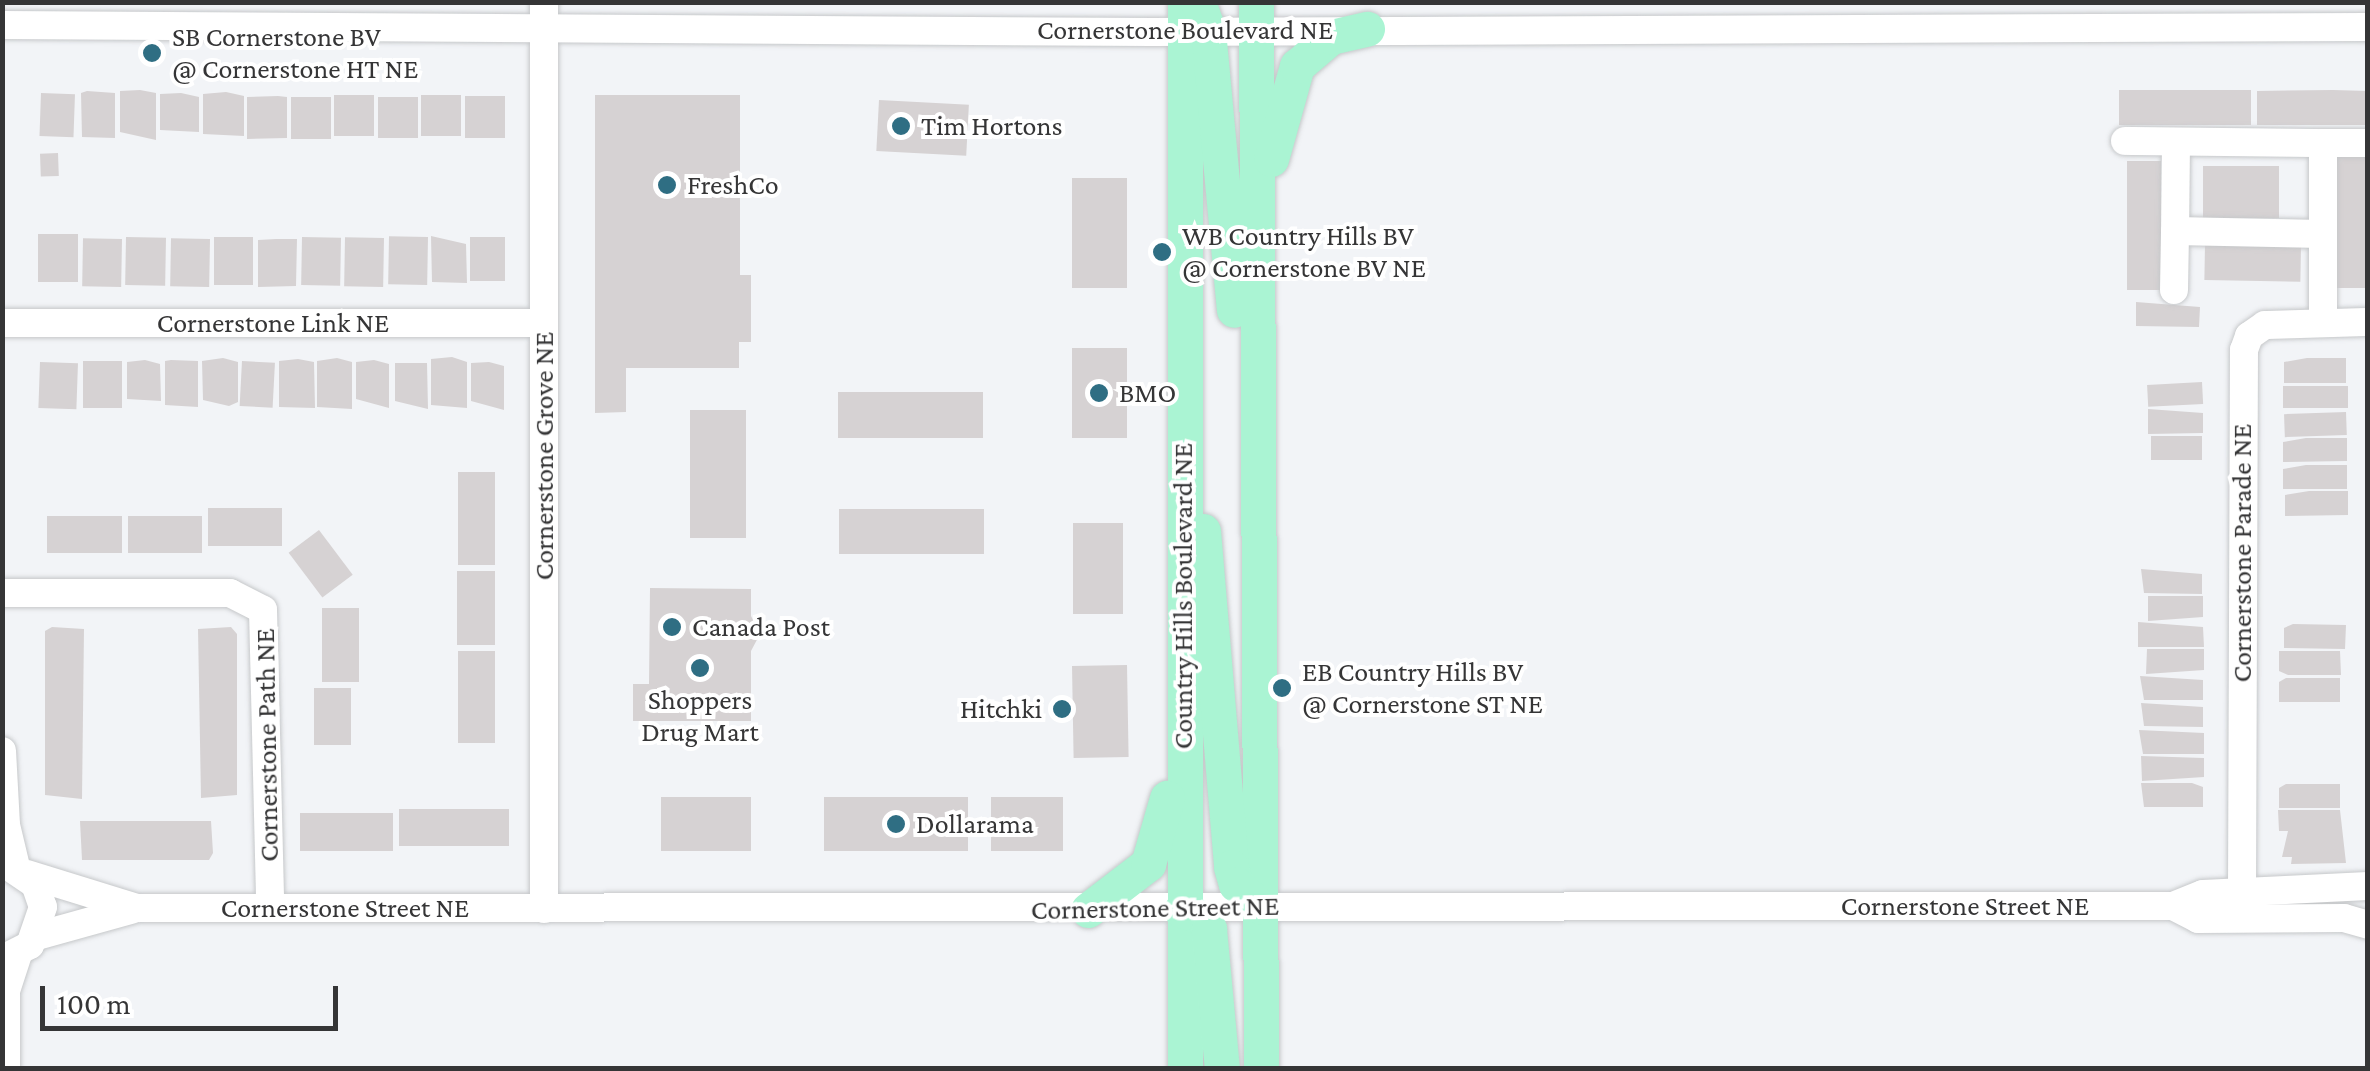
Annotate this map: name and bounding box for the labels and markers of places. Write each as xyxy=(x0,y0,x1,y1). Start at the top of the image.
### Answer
place label: SB Cornerstone BV @ Cornerstone HT NE xyxy=(172,20,418,86)
marker: SB Cornerstone BV @ Cornerstone HT NE xyxy=(141,42,163,64)
place label: Tim Hortons xyxy=(921,109,1063,143)
marker: Tim Hortons xyxy=(890,115,912,137)
place label: FreshCo xyxy=(687,168,779,202)
marker: FreshCo xyxy=(656,174,678,196)
place label: WB Country Hills BV @ Cornerstone BV NE xyxy=(1182,219,1426,285)
marker: WB Country Hills BV @ Cornerstone BV NE xyxy=(1151,241,1173,263)
place label: BMO xyxy=(1119,376,1176,410)
marker: BMO xyxy=(1088,382,1110,404)
place label: Canada Post xyxy=(692,610,830,644)
marker: Canada Post xyxy=(661,616,683,638)
place label: EB Country Hills BV @ Cornerstone ST NE xyxy=(1302,655,1543,721)
marker: Shoppers Drug Mart xyxy=(689,657,711,679)
marker: EB Country Hills BV @ Cornerstone ST NE xyxy=(1271,677,1293,699)
place label: Shoppers Drug Mart xyxy=(641,683,759,749)
place label: Hitchki xyxy=(960,692,1042,726)
marker: Hitchki xyxy=(1051,698,1073,720)
place label: Dollarama xyxy=(916,807,1034,841)
marker: Dollarama xyxy=(885,813,907,835)

